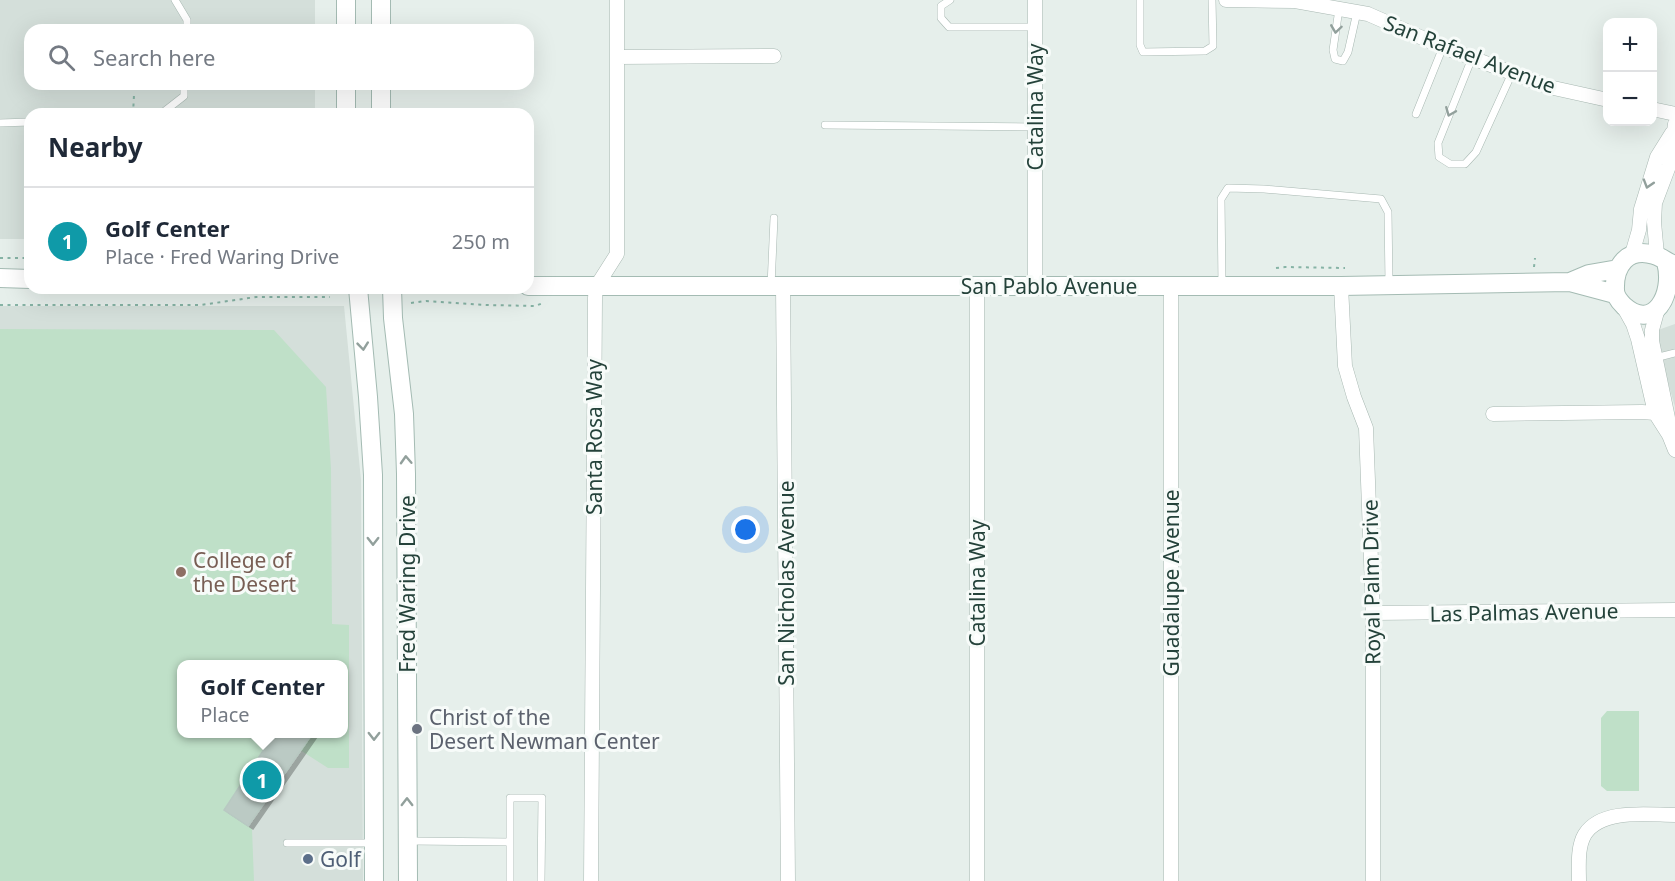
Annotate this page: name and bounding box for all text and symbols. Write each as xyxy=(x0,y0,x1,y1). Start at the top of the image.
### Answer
street label: San Rafael Avenue xyxy=(1380,8,1560,100)
map controls xyxy=(1603,18,1657,126)
button: + xyxy=(1603,18,1657,72)
search box xyxy=(24,24,534,90)
one-way arrow xyxy=(1330,25,1342,34)
icon: search xyxy=(45,41,78,74)
text: Search here xyxy=(93,42,215,72)
street label: Catalina Way xyxy=(1021,43,1049,171)
button: − xyxy=(1603,72,1657,126)
one-way arrow xyxy=(1445,106,1457,117)
text: Nearby xyxy=(48,129,143,165)
one-way arrow xyxy=(1643,178,1655,189)
text: Golf Center xyxy=(105,213,230,243)
text: 1 xyxy=(62,228,73,255)
text: 250 m xyxy=(452,228,510,255)
text: Place · Fred Waring Drive xyxy=(105,243,339,270)
street label: San Pablo Avenue xyxy=(961,272,1137,300)
one-way arrow xyxy=(356,342,369,351)
street label: Santa Rosa Way xyxy=(580,359,608,515)
one-way arrow xyxy=(399,455,412,464)
street label: San Nicholas Avenue xyxy=(772,480,800,686)
street label: Guadalupe Avenue xyxy=(1157,489,1185,677)
street label: Fred Waring Drive xyxy=(393,495,421,673)
street label: Royal Palm Drive xyxy=(1356,499,1386,665)
your location xyxy=(731,515,760,544)
street label: Catalina Way xyxy=(963,519,991,647)
one-way arrow xyxy=(367,536,379,545)
place label: College of the Desert xyxy=(193,546,297,598)
marker: College of the Desert xyxy=(174,565,188,579)
street label: Las Palmas Avenue xyxy=(1429,596,1619,628)
popup xyxy=(177,660,348,738)
text: Golf Center xyxy=(200,671,325,701)
text: Place xyxy=(200,701,250,728)
place label: Christ of the Desert Newman Center xyxy=(429,703,660,755)
marker: Christ of the Desert Newman Center xyxy=(410,722,424,736)
one-way arrow xyxy=(368,731,380,740)
pin: 1 xyxy=(242,758,282,802)
one-way arrow xyxy=(401,797,413,806)
place label: Golf xyxy=(320,845,362,873)
marker: Golf xyxy=(301,852,315,866)

